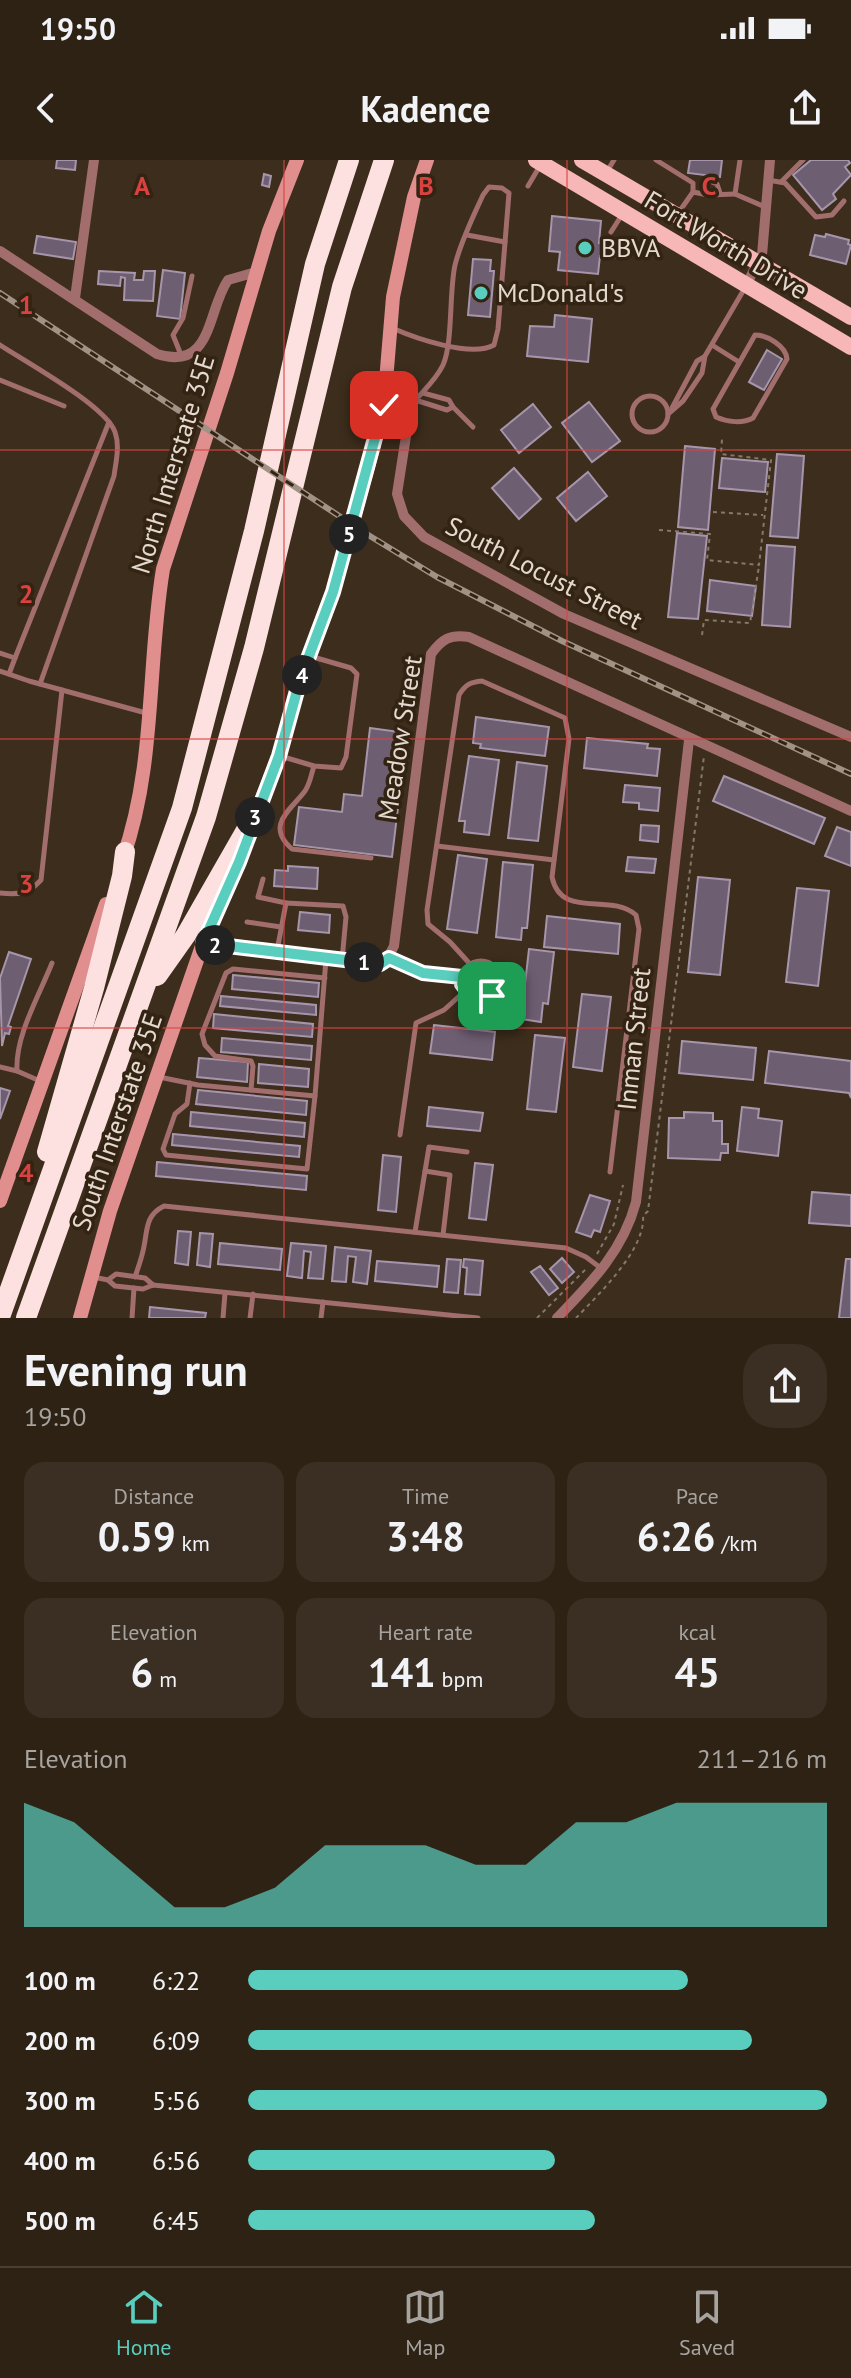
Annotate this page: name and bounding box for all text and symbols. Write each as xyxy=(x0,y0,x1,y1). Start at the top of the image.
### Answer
text: 19:50 xyxy=(40,9,116,48)
text: Kadence xyxy=(360,85,491,132)
icon: back xyxy=(24,86,68,130)
icon: share xyxy=(783,86,827,130)
text: A xyxy=(134,169,150,202)
text: B xyxy=(418,169,434,202)
text: C xyxy=(702,169,716,202)
street label: Fort Worth Drive xyxy=(639,183,814,306)
place label: BBVA xyxy=(601,231,660,264)
marker: BBVA xyxy=(576,239,594,257)
place label: McDonald's xyxy=(497,276,624,309)
marker: McDonald's xyxy=(472,284,490,302)
text: 1 xyxy=(19,288,33,321)
street label: North Interstate 35E xyxy=(124,350,221,577)
pin xyxy=(350,371,418,439)
icon: check xyxy=(362,383,406,427)
street label: South Locust Street xyxy=(440,509,648,636)
pin: 5 xyxy=(329,514,369,554)
text: 5 xyxy=(343,520,355,548)
text: 2 xyxy=(19,577,33,610)
street label: Meadow Street xyxy=(370,653,429,823)
pin: 4 xyxy=(282,655,322,695)
text: 4 xyxy=(296,661,308,689)
pin: 3 xyxy=(235,797,275,837)
text: 3 xyxy=(249,803,261,831)
text: 3 xyxy=(19,867,33,900)
pin: 2 xyxy=(195,925,235,965)
text: 2 xyxy=(209,931,221,959)
pin: 1 xyxy=(344,942,384,982)
text: 1 xyxy=(358,948,370,976)
pin xyxy=(458,962,526,1030)
street label: Inman Street xyxy=(610,966,657,1112)
icon: arrive xyxy=(470,974,514,1018)
street label: South Interstate 35E xyxy=(64,1009,169,1235)
text: 4 xyxy=(19,1156,34,1189)
text: Evening run xyxy=(24,1341,248,1398)
button: share xyxy=(743,1344,827,1428)
text: 19:50 xyxy=(24,1400,86,1433)
text: Distance xyxy=(114,1482,194,1510)
text: Time xyxy=(402,1482,449,1510)
text: Pace xyxy=(676,1482,719,1510)
text: 0.59 xyxy=(98,1510,176,1562)
text: 3:48 xyxy=(386,1510,465,1562)
text: 6:26 xyxy=(637,1510,716,1562)
text: km xyxy=(176,1529,210,1557)
text: /km xyxy=(716,1529,758,1557)
text: Elevation xyxy=(110,1618,198,1646)
text: Heart rate xyxy=(378,1618,473,1646)
text: kcal xyxy=(678,1618,716,1646)
text: 6 xyxy=(131,1646,153,1698)
text: 141 xyxy=(368,1646,436,1698)
text: 45 xyxy=(674,1646,720,1698)
text: m xyxy=(153,1665,177,1693)
text: bpm xyxy=(436,1665,483,1693)
text: Elevation xyxy=(24,1742,128,1775)
text: 211–216 m xyxy=(697,1742,827,1775)
text: 100 m xyxy=(24,1964,96,1997)
text: 6:22 xyxy=(152,1964,200,1997)
text: 200 m xyxy=(24,2024,96,2057)
text: 6:09 xyxy=(152,2024,200,2057)
text: 300 m xyxy=(24,2084,96,2117)
text: 5:56 xyxy=(152,2084,200,2117)
text: 400 m xyxy=(24,2144,96,2177)
text: 6:56 xyxy=(152,2144,200,2177)
text: 500 m xyxy=(24,2204,96,2237)
text: 6:45 xyxy=(152,2204,200,2237)
tab: Home xyxy=(116,2285,172,2361)
tab: Map xyxy=(403,2285,447,2361)
tab: Saved xyxy=(679,2285,735,2361)

